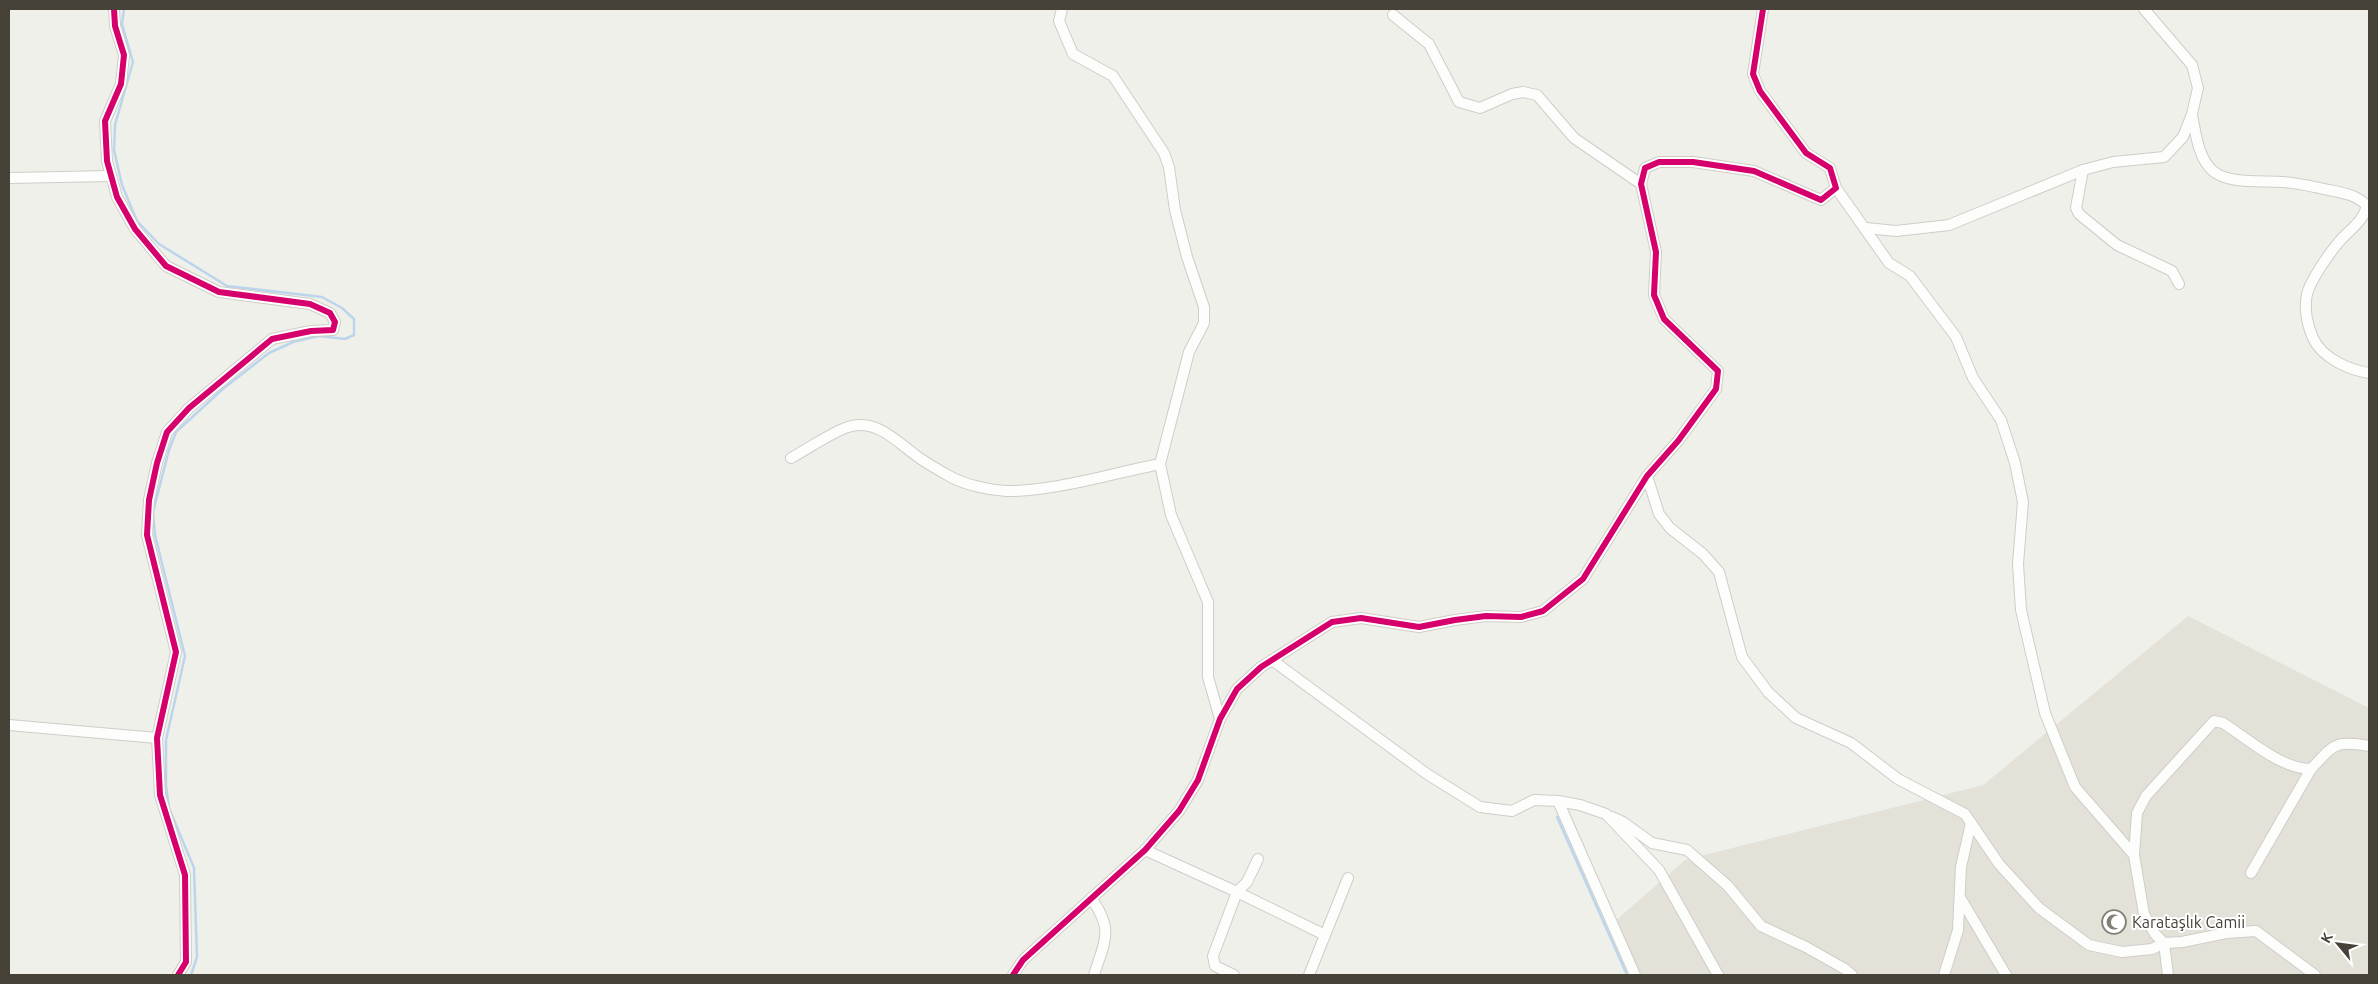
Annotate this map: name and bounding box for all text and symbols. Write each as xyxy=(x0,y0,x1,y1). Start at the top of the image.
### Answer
mosque icon: Karataşlık Camii xyxy=(2101,909,2127,935)
place label: Karataşlık Camii xyxy=(2132,913,2245,931)
north arrow xyxy=(2313,919,2363,969)
text: K xyxy=(2317,929,2336,946)

